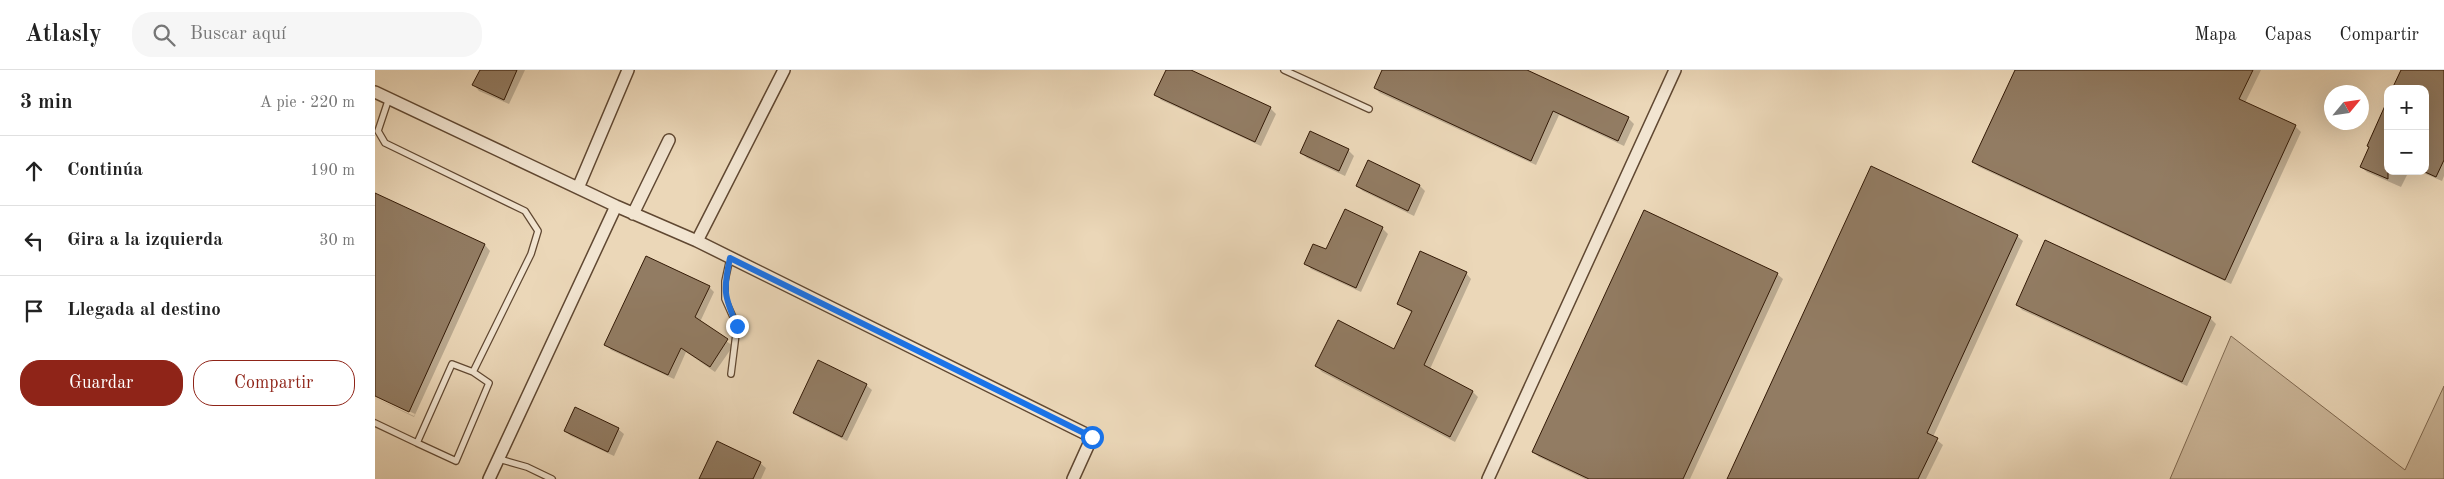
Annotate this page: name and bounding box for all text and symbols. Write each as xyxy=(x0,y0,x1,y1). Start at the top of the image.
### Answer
search box xyxy=(132,12,482,57)
icon: search xyxy=(150,21,178,49)
text: Atlasly xyxy=(25,23,102,47)
text: Buscar aquí xyxy=(190,25,286,44)
text: Mapa xyxy=(2194,26,2237,44)
text: Capas xyxy=(2265,26,2312,44)
text: Compartir xyxy=(2340,26,2419,44)
north arrow xyxy=(2324,85,2369,130)
map controls xyxy=(2384,85,2429,175)
button: + xyxy=(2384,85,2429,130)
text: 3 min xyxy=(20,92,73,113)
text: A pie · 220 m xyxy=(260,95,355,111)
button: − xyxy=(2384,130,2429,175)
icon: ahead xyxy=(20,157,48,185)
text: Continúa xyxy=(67,161,143,180)
text: 190 m xyxy=(310,163,355,179)
icon: left xyxy=(20,227,48,255)
text: Gira a la izquierda xyxy=(67,231,223,250)
text: 30 m xyxy=(319,233,355,249)
icon: arrive xyxy=(20,297,48,325)
text: Llegada al destino xyxy=(67,301,221,320)
route end xyxy=(726,315,749,338)
button: Guardar xyxy=(20,360,183,406)
button: Compartir xyxy=(193,360,355,406)
route start xyxy=(1081,426,1104,449)

